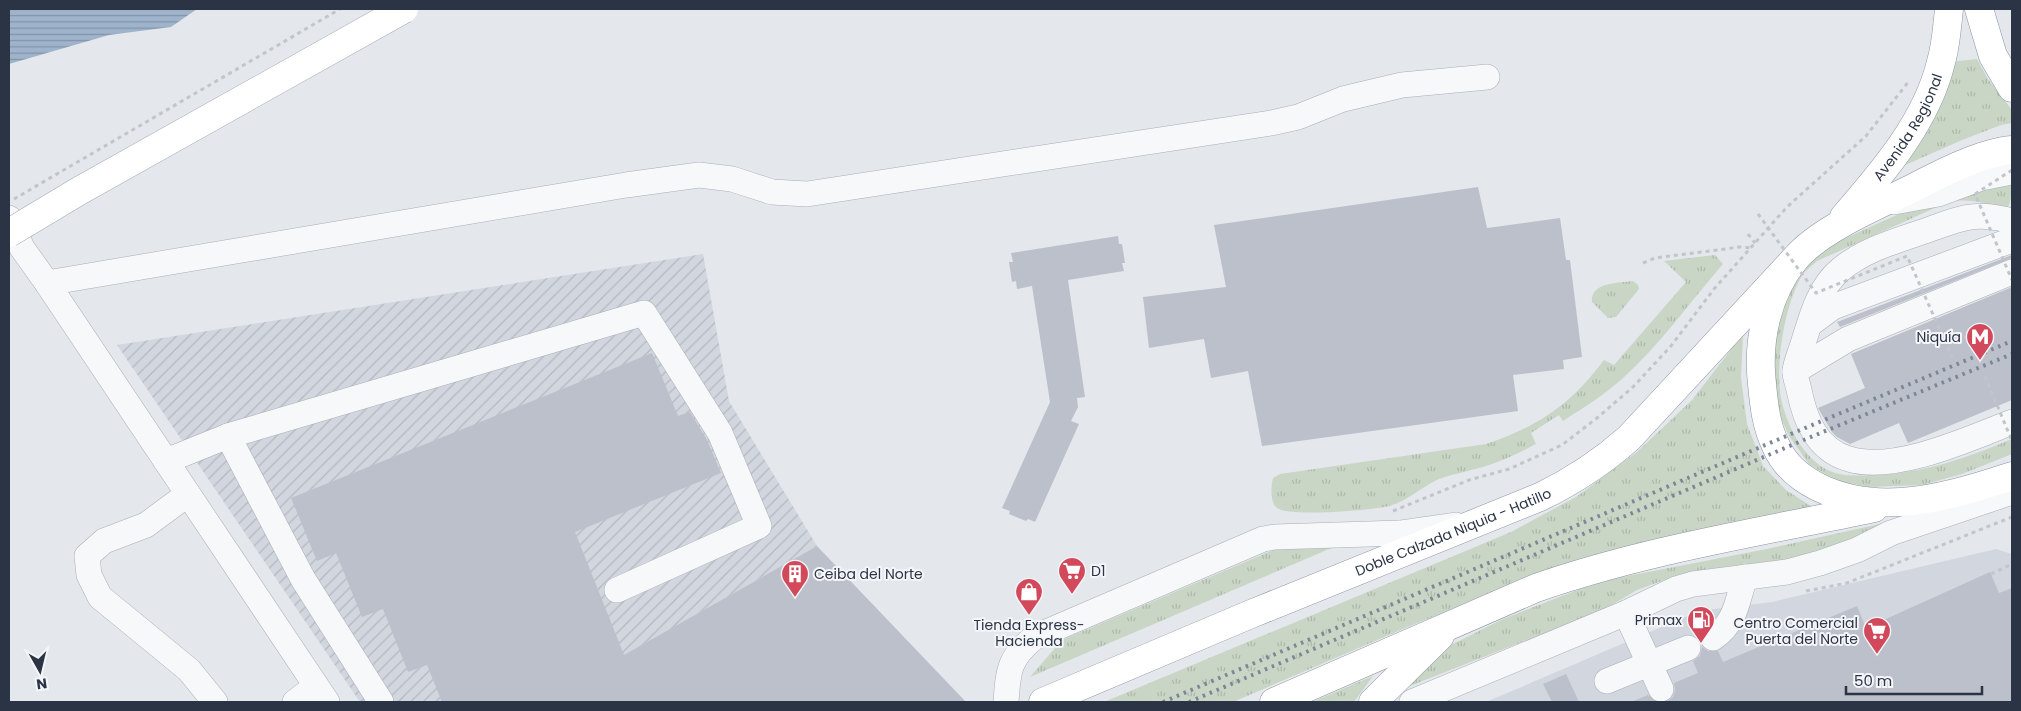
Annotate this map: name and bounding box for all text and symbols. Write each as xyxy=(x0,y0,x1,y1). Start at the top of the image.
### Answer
street label: Avenida Regional xyxy=(1868,71,1947,185)
metro station icon: Niquía xyxy=(1965,322,1995,361)
place label: Niquía xyxy=(1916,327,1961,347)
street label: Doble Calzada Niquia - Hatillo xyxy=(1352,483,1555,581)
supermarket icon: D1 xyxy=(1057,556,1087,595)
building icon: Ceiba del Norte xyxy=(780,559,810,598)
place label: D1 xyxy=(1091,561,1105,581)
place label: Ceiba del Norte xyxy=(814,564,923,584)
shop icon: Tienda Express- Hacienda xyxy=(1014,577,1044,616)
fuel station icon: Primax xyxy=(1686,605,1716,644)
place label: Primax xyxy=(1635,610,1682,630)
place label: Centro Comercial Puerta del Norte xyxy=(1734,613,1858,649)
place label: Tienda Express- Hacienda xyxy=(974,615,1084,651)
supermarket icon: Centro Comercial Puerta del Norte xyxy=(1862,616,1892,655)
north arrow xyxy=(15,646,65,696)
scale bar xyxy=(1846,664,1982,696)
text: 50 m xyxy=(1854,670,1892,691)
text: N xyxy=(35,673,48,695)

